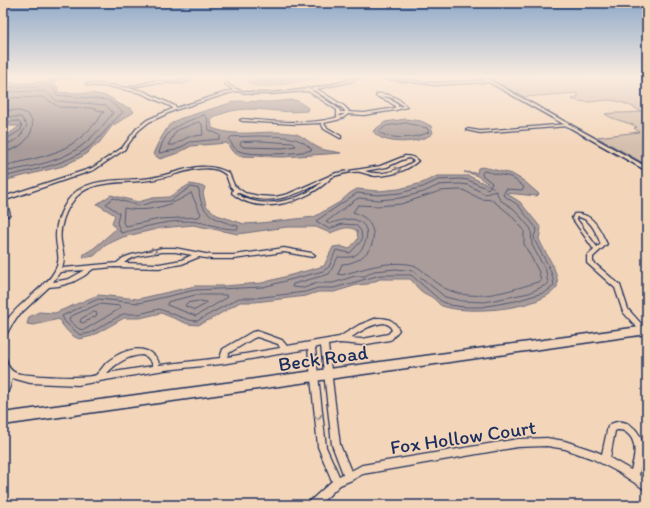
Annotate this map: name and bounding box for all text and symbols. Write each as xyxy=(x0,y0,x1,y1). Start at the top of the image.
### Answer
one-way arrow xyxy=(394,166,401,175)
one-way arrow xyxy=(290,196,297,204)
one-way arrow xyxy=(151,247,157,256)
street label: Beck Road xyxy=(277,340,370,376)
one-way arrow xyxy=(314,413,323,420)
street label: Fox Hollow Court xyxy=(389,415,537,459)

